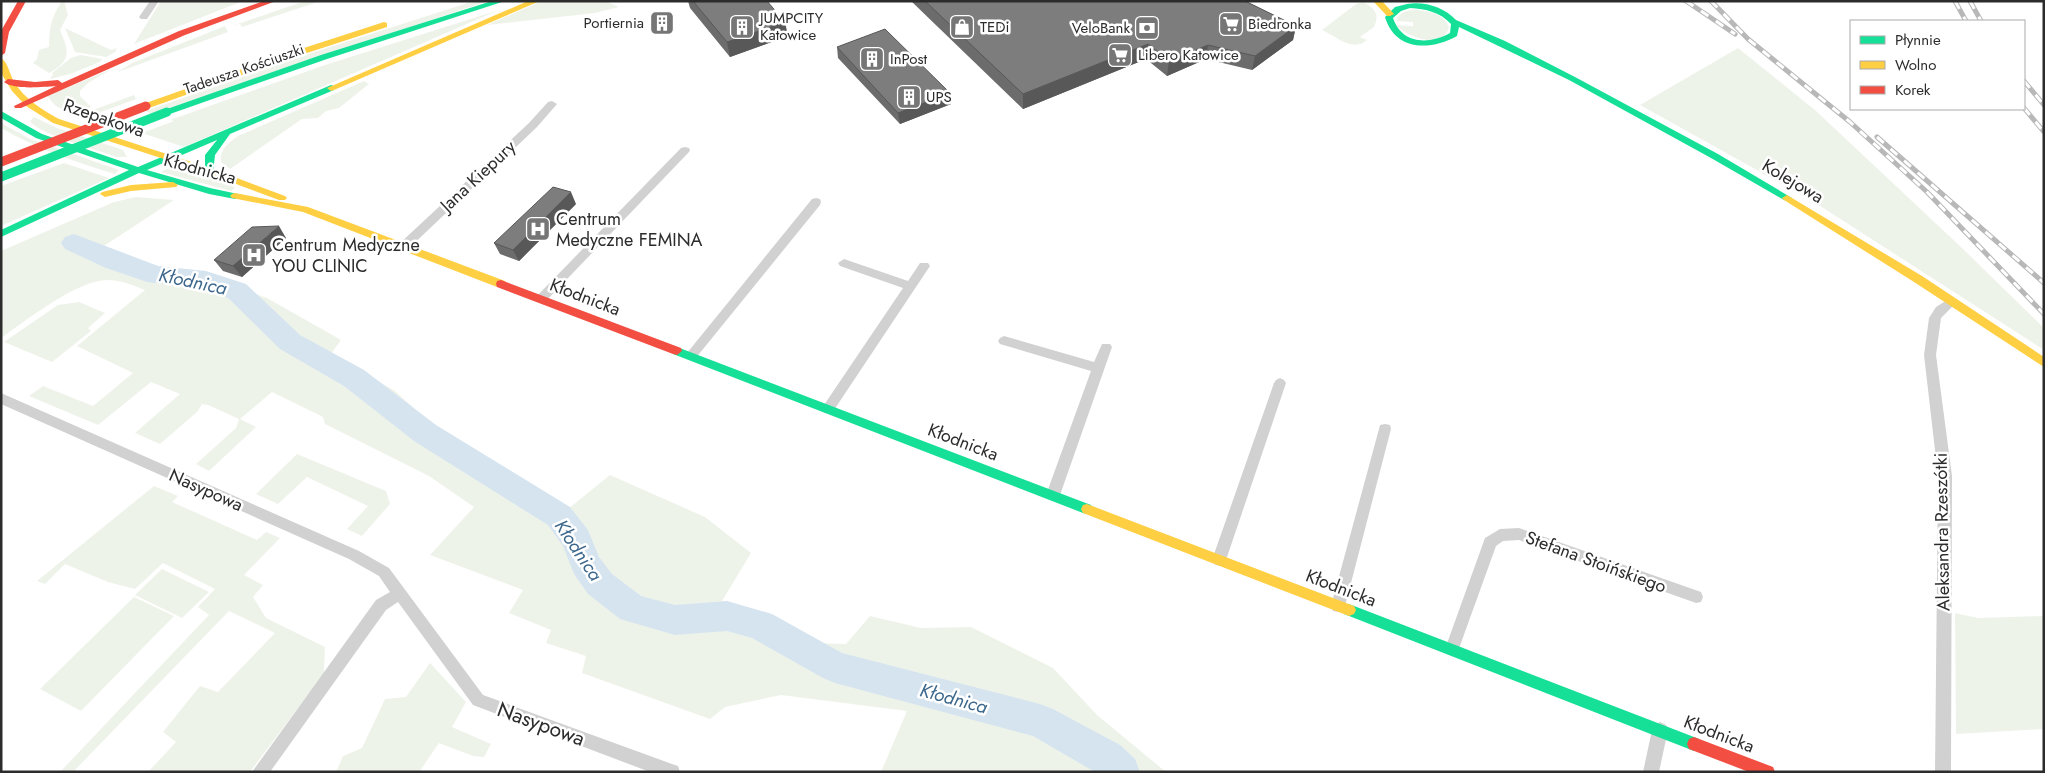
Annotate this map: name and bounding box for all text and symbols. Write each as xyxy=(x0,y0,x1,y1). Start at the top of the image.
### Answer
place label: JUMPCITY Katowice xyxy=(758,7,824,46)
building icon: Portiernia xyxy=(649,10,675,36)
supermarket icon: Biedronka xyxy=(1218,11,1244,37)
place label: Portiernia xyxy=(584,12,644,34)
place label: Biedronka xyxy=(1248,13,1311,35)
building icon: JUMPCITY Katowice xyxy=(729,14,755,40)
shop icon: TEDi xyxy=(949,14,975,40)
bank icon: VeloBank xyxy=(1134,15,1160,41)
place label: TEDi xyxy=(980,16,1009,38)
place label: VeloBank xyxy=(1072,17,1130,39)
legend xyxy=(1850,20,2025,110)
text: Płynnie xyxy=(1895,29,1941,51)
street label: Tadeusza Kościuszki xyxy=(181,38,307,100)
supermarket icon: Libero Katowice xyxy=(1107,42,1133,68)
place label: Libero Katowice xyxy=(1138,44,1239,66)
building icon: InPost xyxy=(859,46,885,72)
place label: InPost xyxy=(890,48,928,70)
text: Wolno xyxy=(1895,54,1936,76)
text: Korek xyxy=(1895,79,1931,101)
building icon: UPS xyxy=(896,84,922,110)
place label: UPS xyxy=(926,86,952,108)
street label: Rzepakowa xyxy=(60,92,148,144)
street label: Jana Kiepury xyxy=(433,134,522,219)
street label: Kłodnicka xyxy=(161,147,239,191)
street label: Kolejowa xyxy=(1757,152,1829,210)
place label: Centrum Medyczne FEMINA xyxy=(556,206,703,253)
hospital icon: Centrum Medyczne FEMINA xyxy=(525,216,551,242)
place label: Centrum Medyczne YOU CLINIC xyxy=(272,232,420,279)
hospital icon: Centrum Medyczne YOU CLINIC xyxy=(241,242,267,268)
water label: Kłodnica xyxy=(156,261,230,302)
street label: Kłodnicka xyxy=(546,272,624,322)
street label: Kłodnicka xyxy=(924,417,1002,467)
street label: Aleksandra Rzeszótki xyxy=(1928,453,1956,611)
street label: Nasypowa xyxy=(165,462,247,518)
water label: Kłodnica xyxy=(548,514,609,587)
street label: Stefana Stoińskiego xyxy=(1522,524,1670,600)
street label: Kłodnicka xyxy=(1302,563,1380,613)
water label: Kłodnica xyxy=(917,677,991,721)
street label: Nasypowa xyxy=(493,694,589,754)
street label: Kłodnicka xyxy=(1680,709,1758,759)

